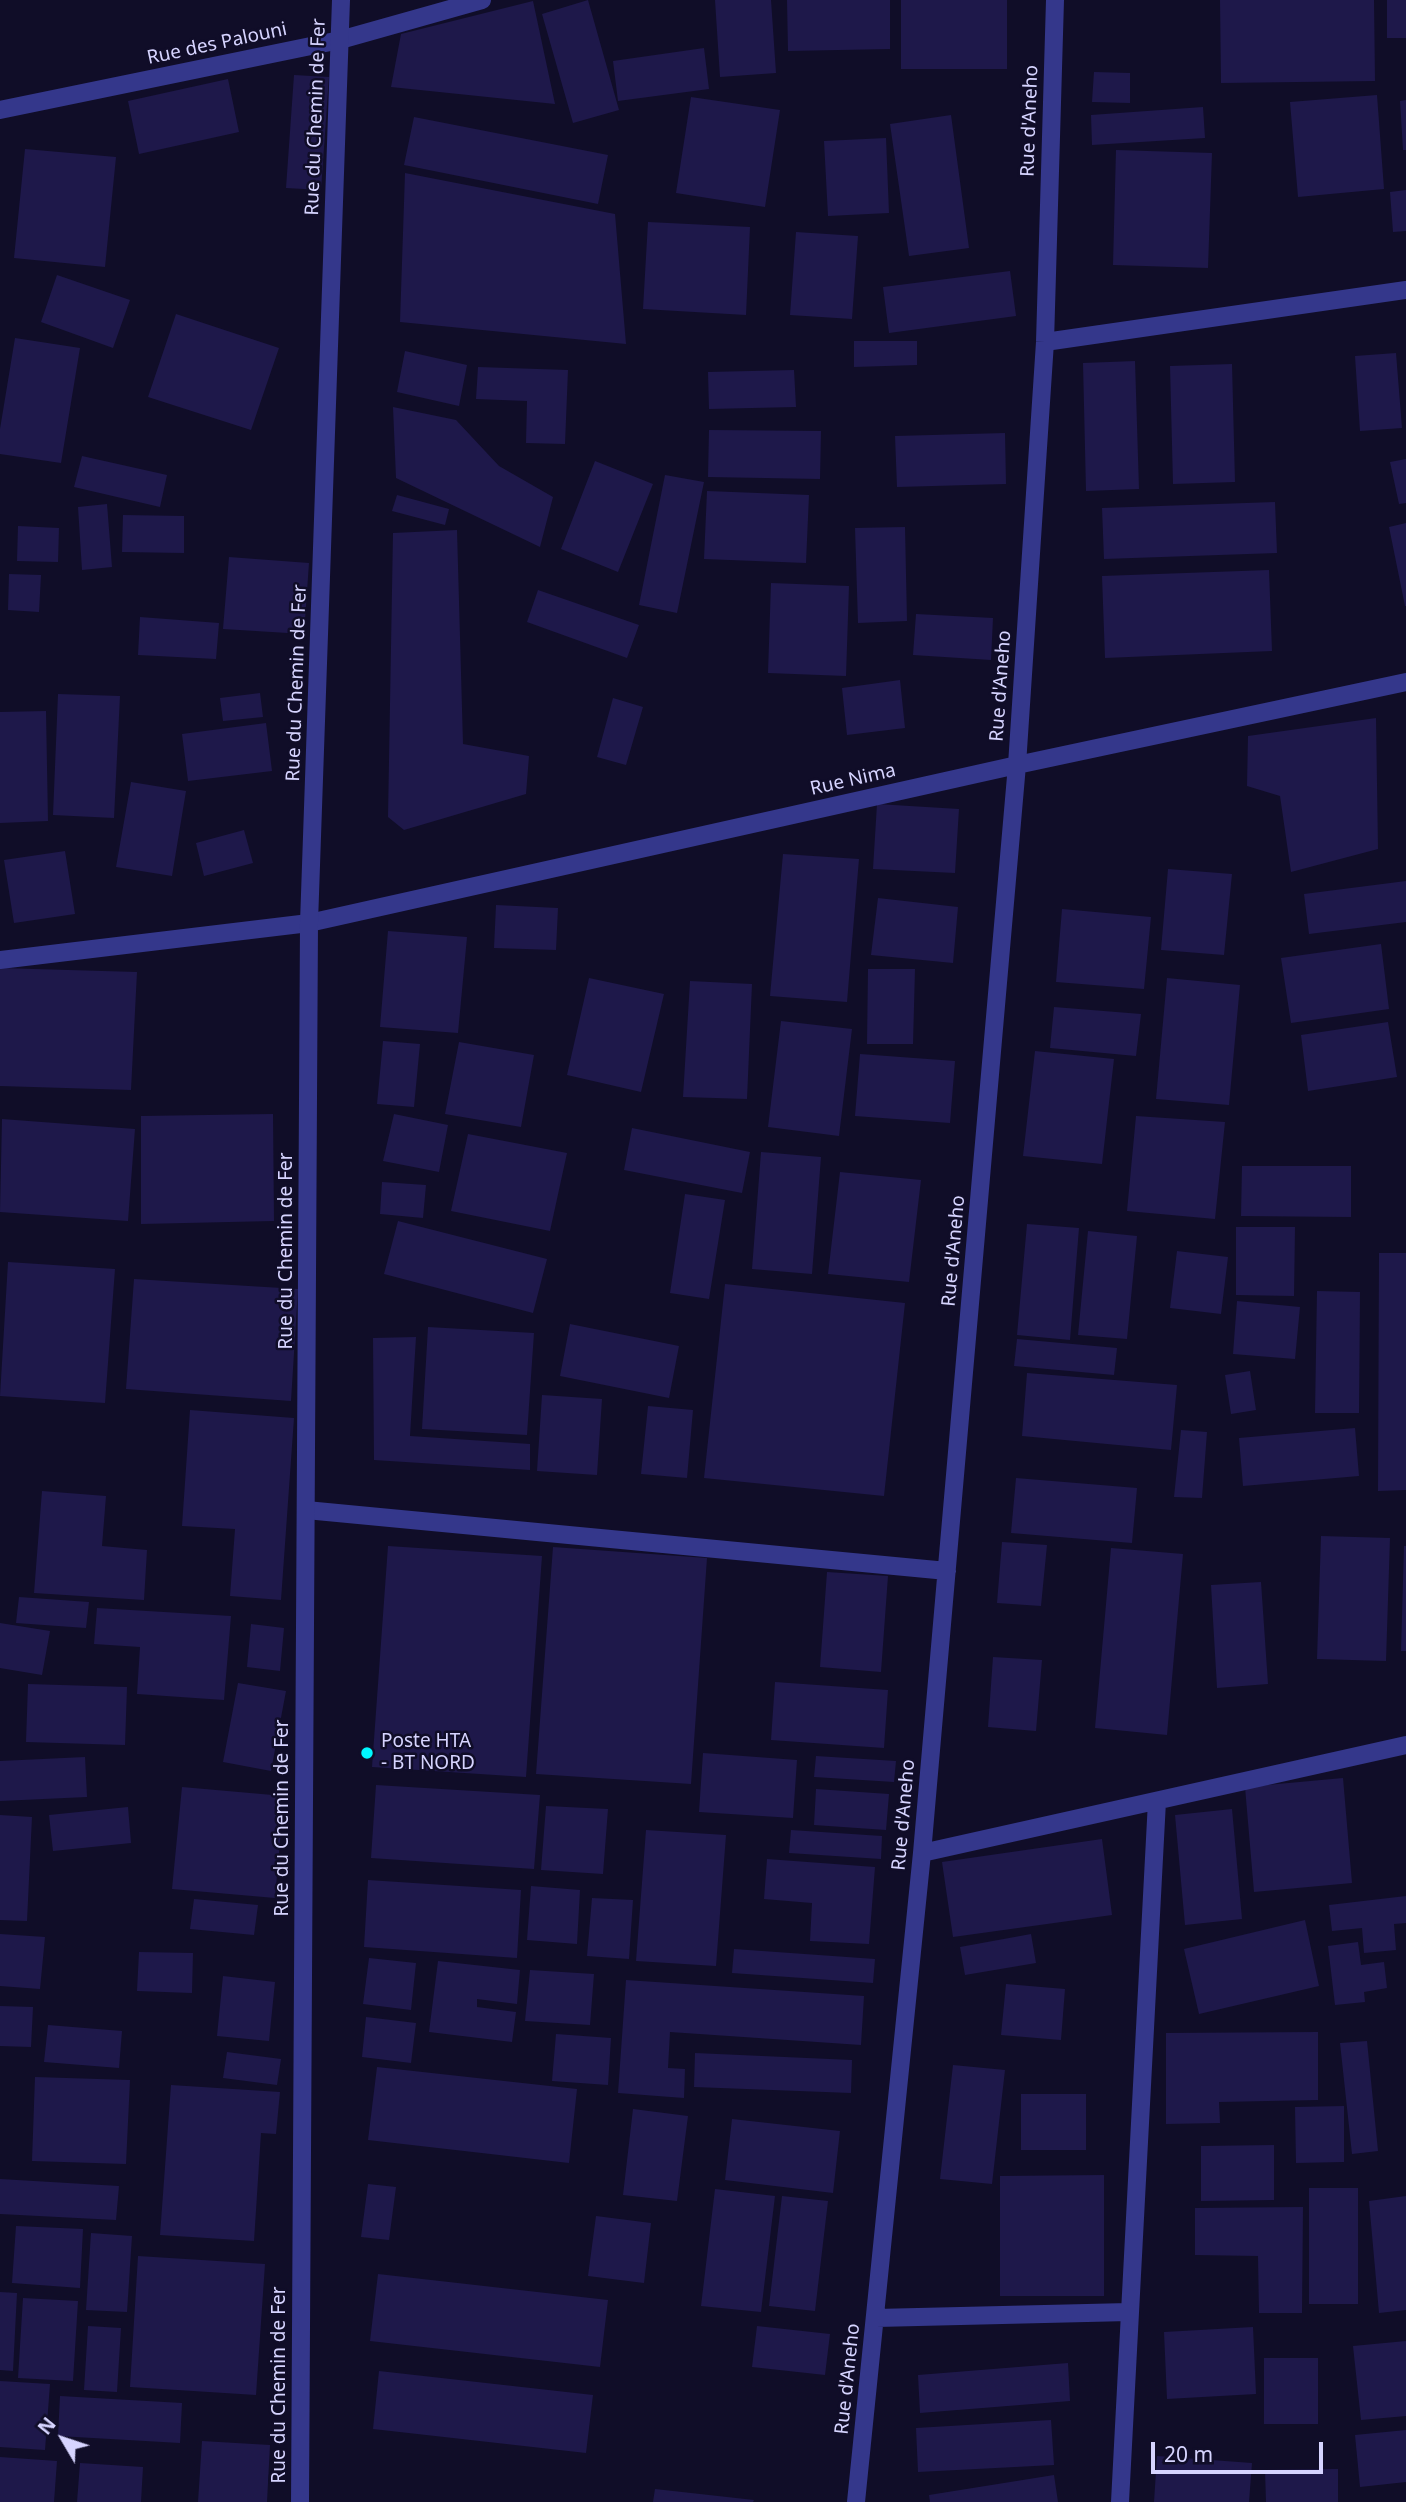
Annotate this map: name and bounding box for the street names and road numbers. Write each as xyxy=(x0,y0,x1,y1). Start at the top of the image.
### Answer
street label: Rue des Palouni xyxy=(145,18,289,70)
street label: Rue du Chemin de Fer xyxy=(301,18,331,216)
street label: Rue d'Aneho xyxy=(1017,65,1043,177)
street label: Rue du Chemin de Fer xyxy=(282,584,312,782)
street label: Rue d'Aneho xyxy=(986,629,1016,743)
street label: Rue Nima xyxy=(808,759,898,801)
street label: Rue du Chemin de Fer xyxy=(276,1152,298,1350)
street label: Rue d'Aneho xyxy=(938,1194,970,1308)
street label: Rue du Chemin de Fer xyxy=(272,1719,294,1917)
street label: Rue d'Aneho xyxy=(888,1758,920,1872)
street label: Rue du Chemin de Fer xyxy=(269,2286,291,2484)
street label: Rue d'Aneho xyxy=(831,2322,865,2436)

